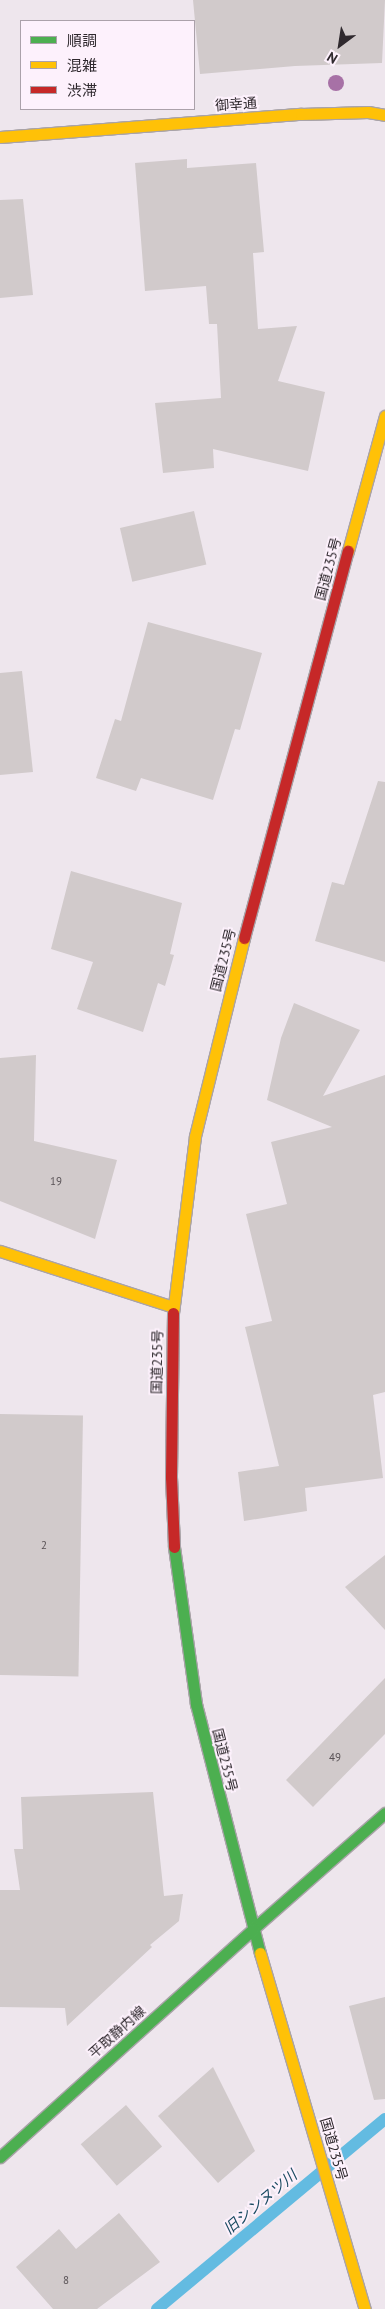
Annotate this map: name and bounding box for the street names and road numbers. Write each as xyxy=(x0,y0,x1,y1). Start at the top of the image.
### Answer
street label: 御幸通 xyxy=(214,94,258,114)
street label: 国道235号 xyxy=(311,535,345,603)
street label: 国道235号 xyxy=(207,926,239,994)
street label: 国道235号 xyxy=(148,1329,166,1395)
street label: 国道235号 xyxy=(209,1726,241,1794)
street label: 平取静内線 xyxy=(85,2002,149,2062)
street label: 国道235号 xyxy=(317,2115,351,2183)

